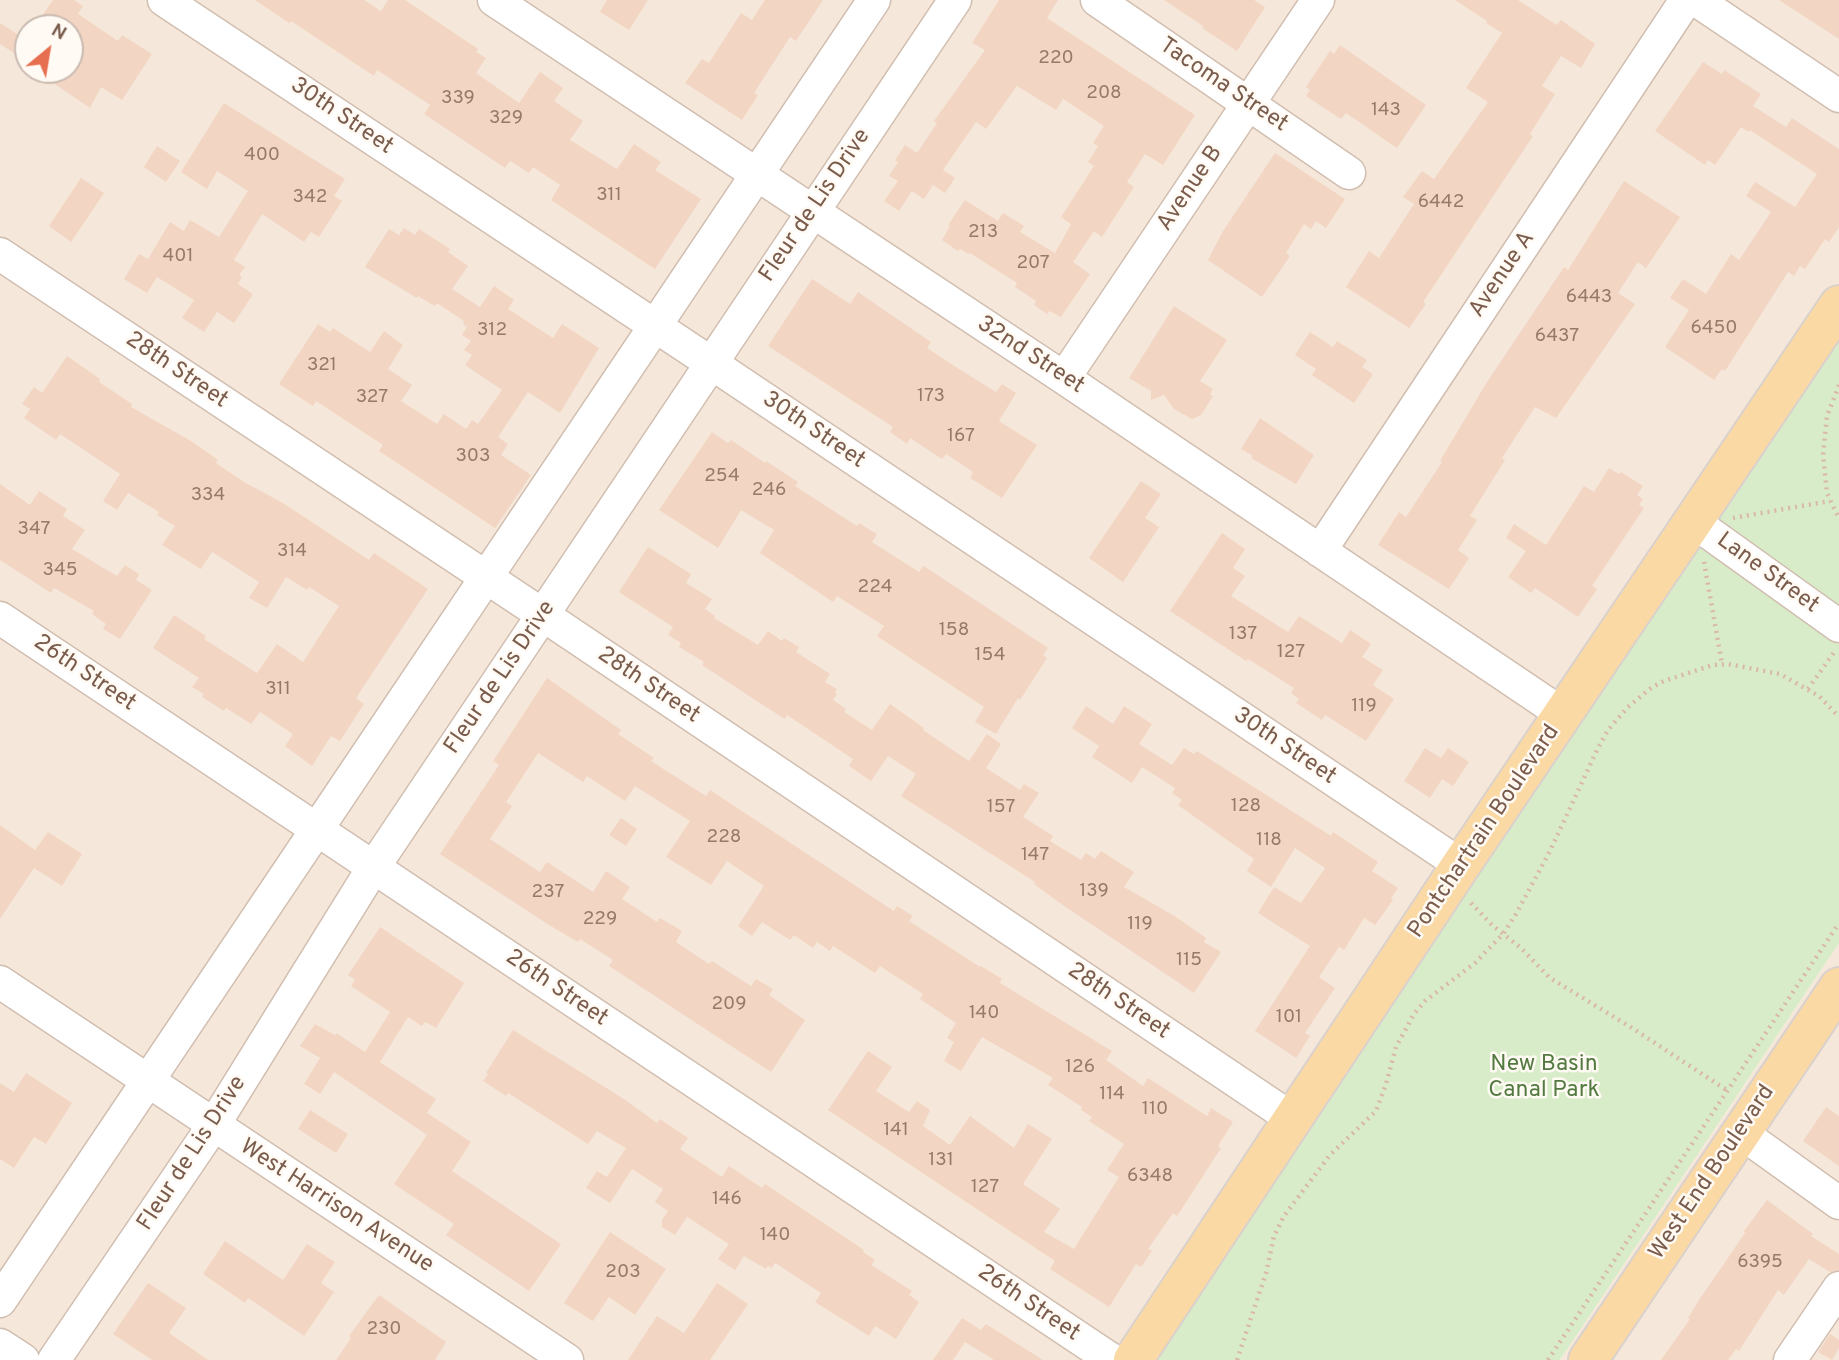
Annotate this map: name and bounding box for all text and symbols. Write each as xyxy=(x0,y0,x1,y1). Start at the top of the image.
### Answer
north arrow xyxy=(14,14,84,84)
text: N xyxy=(47,19,70,46)
street label: Tacoma Street xyxy=(1153,33,1293,139)
house number: 220 xyxy=(1038,48,1074,70)
street label: 30th Street xyxy=(284,72,398,162)
house number: 208 xyxy=(1086,83,1122,105)
house number: 339 xyxy=(441,88,475,110)
house number: 143 xyxy=(1371,100,1401,122)
house number: 329 xyxy=(489,108,523,130)
street label: Fleur de Lis Drive xyxy=(755,124,877,288)
street label: Avenue B xyxy=(1152,141,1230,237)
house number: 400 xyxy=(244,145,280,167)
house number: 311 xyxy=(596,185,622,207)
house number: 342 xyxy=(293,187,327,209)
house number: 6442 xyxy=(1418,192,1464,214)
house number: 213 xyxy=(968,222,998,244)
street label: Avenue A xyxy=(1464,227,1542,323)
house number: 401 xyxy=(162,246,194,268)
house number: 207 xyxy=(1016,253,1050,275)
house number: 6443 xyxy=(1566,287,1612,309)
street label: 32nd Street xyxy=(971,311,1089,401)
house number: 6450 xyxy=(1690,318,1738,340)
house number: 312 xyxy=(477,320,507,342)
house number: 6437 xyxy=(1535,326,1579,348)
street label: 28th Street xyxy=(120,327,232,415)
house number: 321 xyxy=(307,355,337,377)
street label: 30th Street xyxy=(756,386,870,476)
house number: 173 xyxy=(917,386,945,408)
house number: 327 xyxy=(356,387,388,409)
house number: 167 xyxy=(947,426,975,448)
house number: 303 xyxy=(456,446,490,468)
house number: 254 xyxy=(704,466,740,488)
house number: 246 xyxy=(752,480,786,502)
house number: 334 xyxy=(191,485,225,507)
house number: 347 xyxy=(18,519,50,541)
street label: Lane Street xyxy=(1710,528,1824,620)
house number: 314 xyxy=(277,541,307,563)
house number: 345 xyxy=(42,560,78,582)
house number: 224 xyxy=(858,577,892,599)
street label: Fleur de Lis Drive xyxy=(440,596,562,760)
house number: 158 xyxy=(939,620,969,642)
house number: 137 xyxy=(1229,624,1257,646)
street label: 26th Street xyxy=(27,630,141,718)
street label: 28th Street xyxy=(592,642,704,730)
house number: 127 xyxy=(1277,642,1305,664)
house number: 154 xyxy=(974,645,1006,667)
house number: 311 xyxy=(265,679,291,701)
house number: 119 xyxy=(1351,696,1377,718)
street label: 30th Street xyxy=(1227,702,1341,792)
street label: Pontchartrain Boulevard xyxy=(1403,720,1567,944)
house number: 128 xyxy=(1231,796,1261,818)
house number: 157 xyxy=(987,797,1015,819)
house number: 228 xyxy=(707,827,741,849)
house number: 118 xyxy=(1256,830,1282,852)
house number: 147 xyxy=(1021,845,1049,867)
house number: 139 xyxy=(1079,881,1109,903)
house number: 237 xyxy=(532,882,564,904)
house number: 229 xyxy=(583,909,617,931)
house number: 119 xyxy=(1127,914,1153,936)
street label: 26th Street xyxy=(499,945,613,1033)
house number: 115 xyxy=(1176,950,1202,972)
street label: 28th Street xyxy=(1062,958,1174,1046)
house number: 209 xyxy=(711,994,747,1016)
house number: 140 xyxy=(969,1003,999,1025)
house number: 101 xyxy=(1276,1007,1302,1029)
park label: New Basin Canal Park xyxy=(1488,1051,1600,1105)
house number: 126 xyxy=(1065,1057,1095,1079)
street label: Fleur de Lis Drive xyxy=(133,1071,253,1237)
street label: West End Boulevard xyxy=(1644,1080,1782,1266)
house number: 114 xyxy=(1099,1084,1125,1106)
house number: 110 xyxy=(1142,1099,1168,1121)
house number: 141 xyxy=(883,1120,909,1142)
street label: West Harrison Avenue xyxy=(234,1134,438,1280)
house number: 131 xyxy=(928,1150,954,1172)
house number: 6348 xyxy=(1127,1166,1173,1188)
house number: 127 xyxy=(971,1177,999,1199)
house number: 146 xyxy=(712,1189,742,1211)
house number: 140 xyxy=(760,1225,790,1247)
house number: 6395 xyxy=(1737,1252,1783,1274)
street label: 26th Street xyxy=(971,1260,1085,1348)
house number: 203 xyxy=(605,1262,641,1284)
house number: 230 xyxy=(366,1319,402,1341)

